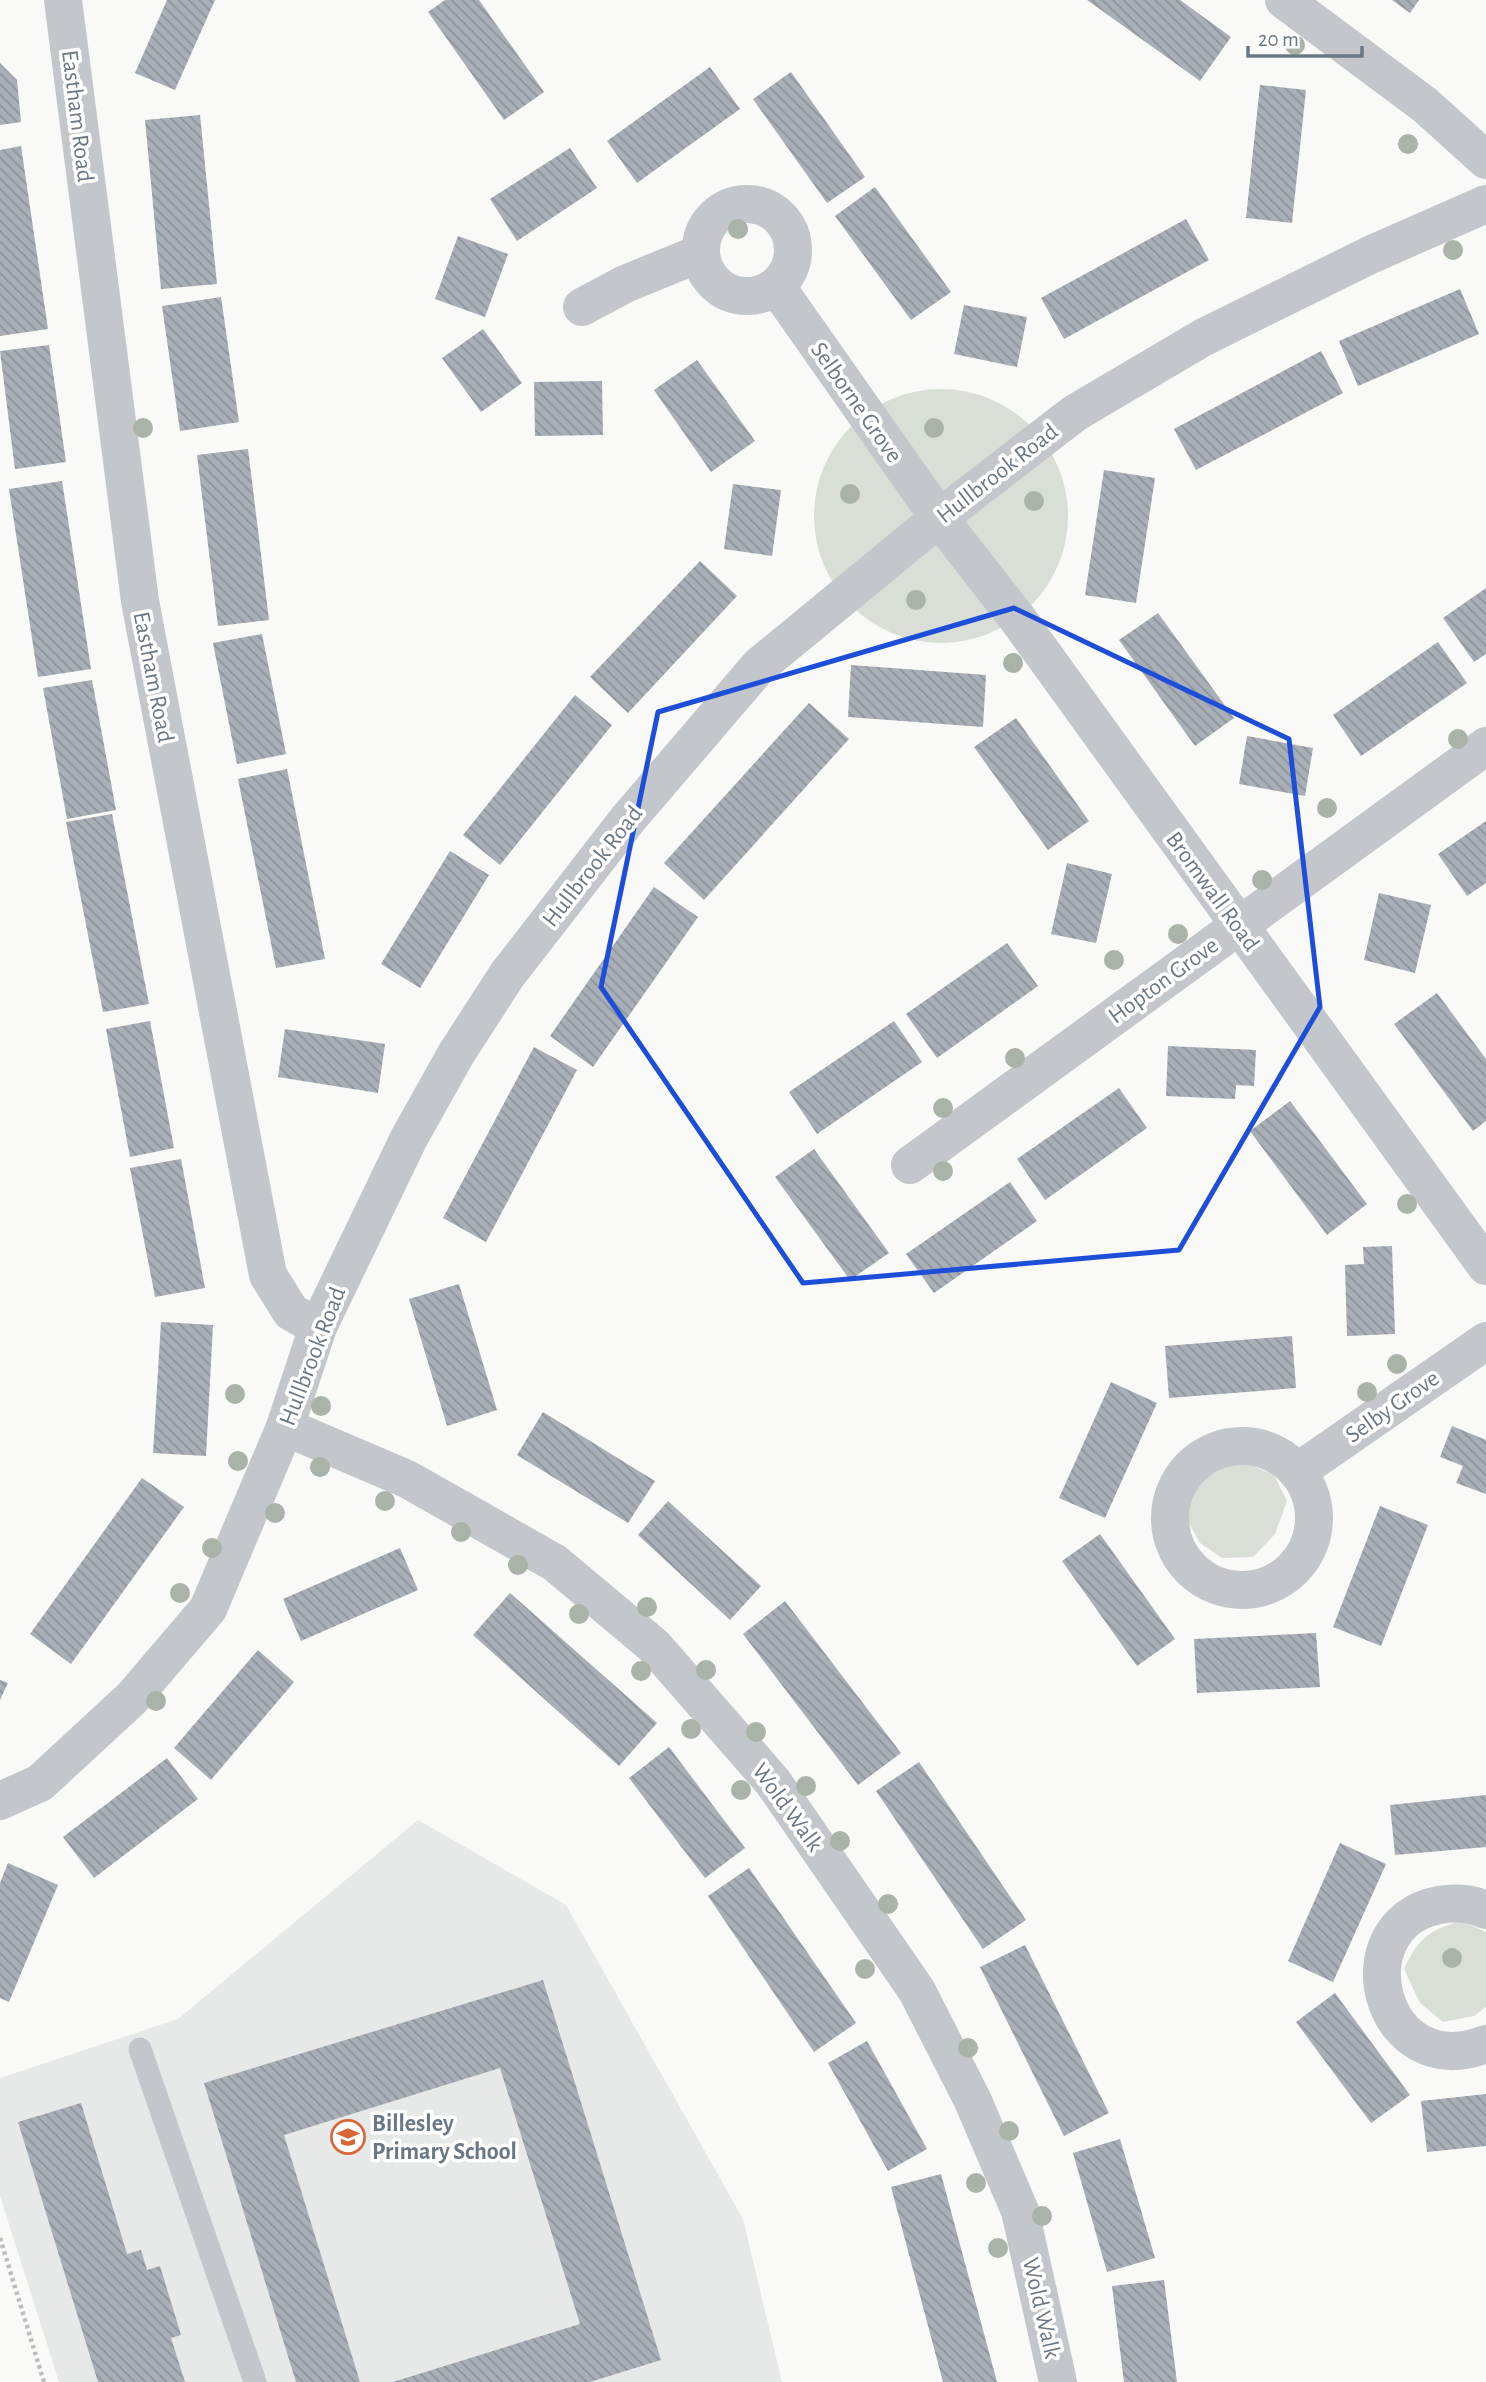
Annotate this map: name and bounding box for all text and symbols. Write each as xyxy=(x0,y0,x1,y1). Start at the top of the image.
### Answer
scale bar xyxy=(1248,14,1362,58)
text: 20 m xyxy=(1258,29,1299,50)
street label: Eastham Road xyxy=(57,49,97,184)
street label: Selborne Grove xyxy=(806,338,906,467)
street label: Hullbrook Road xyxy=(933,419,1063,528)
street label: Eastham Road xyxy=(129,610,177,745)
street label: Hullbrook Road xyxy=(538,802,647,932)
street label: Bromwall Road xyxy=(1161,827,1263,956)
street label: Hopton Grove xyxy=(1104,933,1223,1028)
street label: Hullbrook Road xyxy=(276,1284,350,1429)
street label: Selby Grove xyxy=(1341,1366,1444,1448)
street label: Wold Walk xyxy=(747,1759,827,1856)
place label: Billesley Primary School xyxy=(372,2112,517,2164)
school or university icon: Billesley Primary School xyxy=(329,2118,367,2156)
street label: Wold Walk xyxy=(1018,2256,1064,2361)

